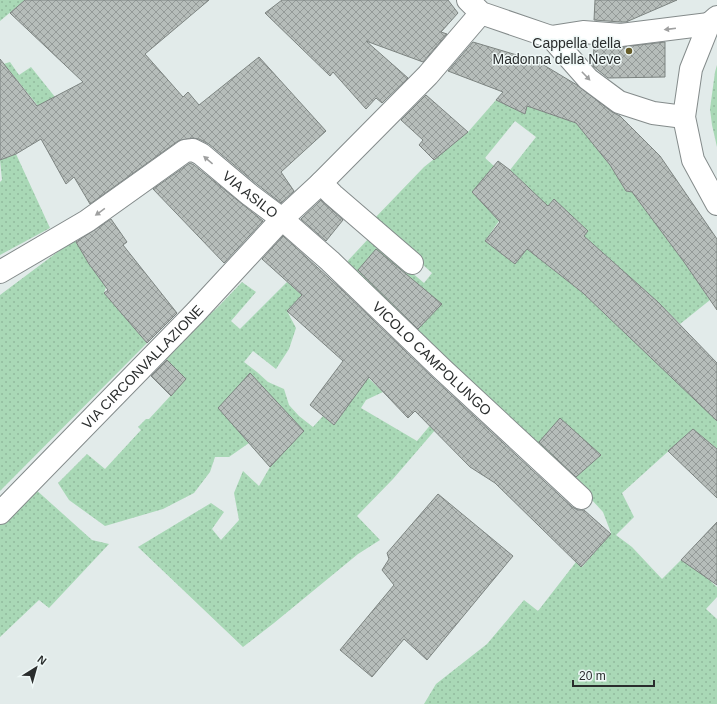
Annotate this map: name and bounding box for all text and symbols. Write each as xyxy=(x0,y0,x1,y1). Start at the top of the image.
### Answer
one-way arrow xyxy=(664,26,676,32)
place label: Cappella della Madonna della Neve xyxy=(493,35,621,67)
marker: Cappella della Madonna della Neve xyxy=(624,46,634,56)
one-way arrow xyxy=(582,71,591,81)
one-way arrow xyxy=(202,155,213,164)
street label: VIA ASILO xyxy=(219,168,281,221)
one-way arrow xyxy=(95,208,105,216)
street label: VICOLO CAMPOLUNGO xyxy=(369,298,495,419)
street label: VIA CIRCONVALLAZIONE xyxy=(79,302,206,432)
north arrow xyxy=(16,648,56,688)
text: N xyxy=(35,653,49,667)
scale bar xyxy=(573,662,654,688)
text: 20 m xyxy=(579,669,606,683)

